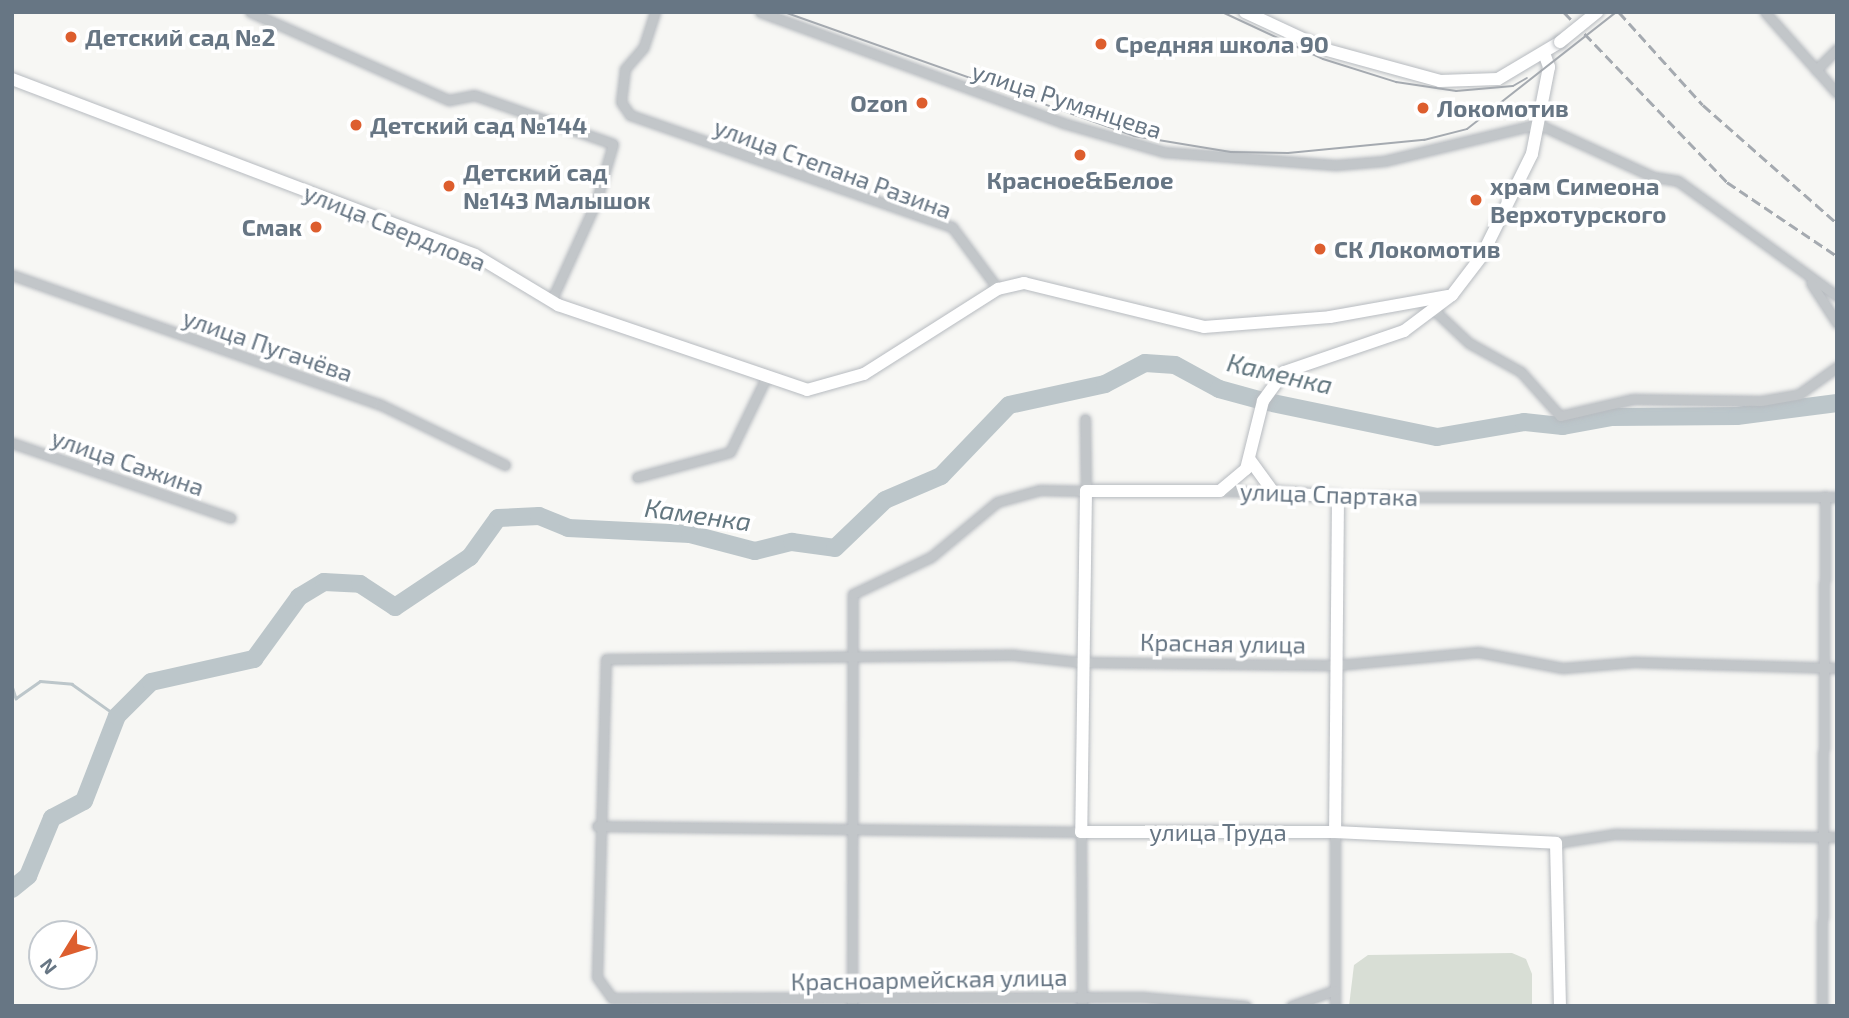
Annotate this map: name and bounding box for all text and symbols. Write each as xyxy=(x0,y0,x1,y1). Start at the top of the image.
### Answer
place label: Детский сад №2 xyxy=(85,23,275,51)
marker: Детский сад №2 xyxy=(63,29,79,45)
place label: Средняя школа 90 xyxy=(1115,30,1329,58)
marker: Средняя школа 90 xyxy=(1093,36,1109,52)
street label: улица Румянцева xyxy=(968,56,1166,144)
place label: Ozon xyxy=(850,89,908,117)
place label: Локомотив xyxy=(1437,94,1569,122)
marker: Ozon xyxy=(914,95,930,111)
marker: Локомотив xyxy=(1415,100,1431,116)
place label: Детский сад №144 xyxy=(370,111,587,139)
street label: улица Степана Разина xyxy=(710,112,956,224)
marker: Детский сад №144 xyxy=(348,117,364,133)
marker: Красное&Белое xyxy=(1072,147,1088,163)
place label: Детский сад №143 Малышок xyxy=(463,158,651,214)
place label: Красное&Белое xyxy=(987,166,1173,194)
place label: храм Симеона Верхотурского xyxy=(1490,172,1666,228)
street label: улица Свердлова xyxy=(300,177,490,277)
marker: Детский сад №143 Малышок xyxy=(441,178,457,194)
marker: храм Симеона Верхотурского xyxy=(1468,192,1484,208)
place label: Смак xyxy=(242,213,302,241)
marker: Смак xyxy=(308,219,324,235)
place label: СК Локомотив xyxy=(1334,235,1500,263)
marker: СК Локомотив xyxy=(1312,241,1328,257)
street label: улица Пугачёва xyxy=(179,302,357,388)
water label: Каменка xyxy=(1224,346,1336,400)
street label: улица Сажина xyxy=(48,422,208,502)
street label: улица Спартака xyxy=(1239,476,1419,512)
water label: Каменка xyxy=(643,491,753,537)
street label: Красная улица xyxy=(1140,627,1306,659)
street label: улица Труда xyxy=(1149,818,1287,846)
north arrow xyxy=(28,920,98,990)
text: N xyxy=(34,955,61,979)
street label: Красноармейская улица xyxy=(790,962,1068,996)

